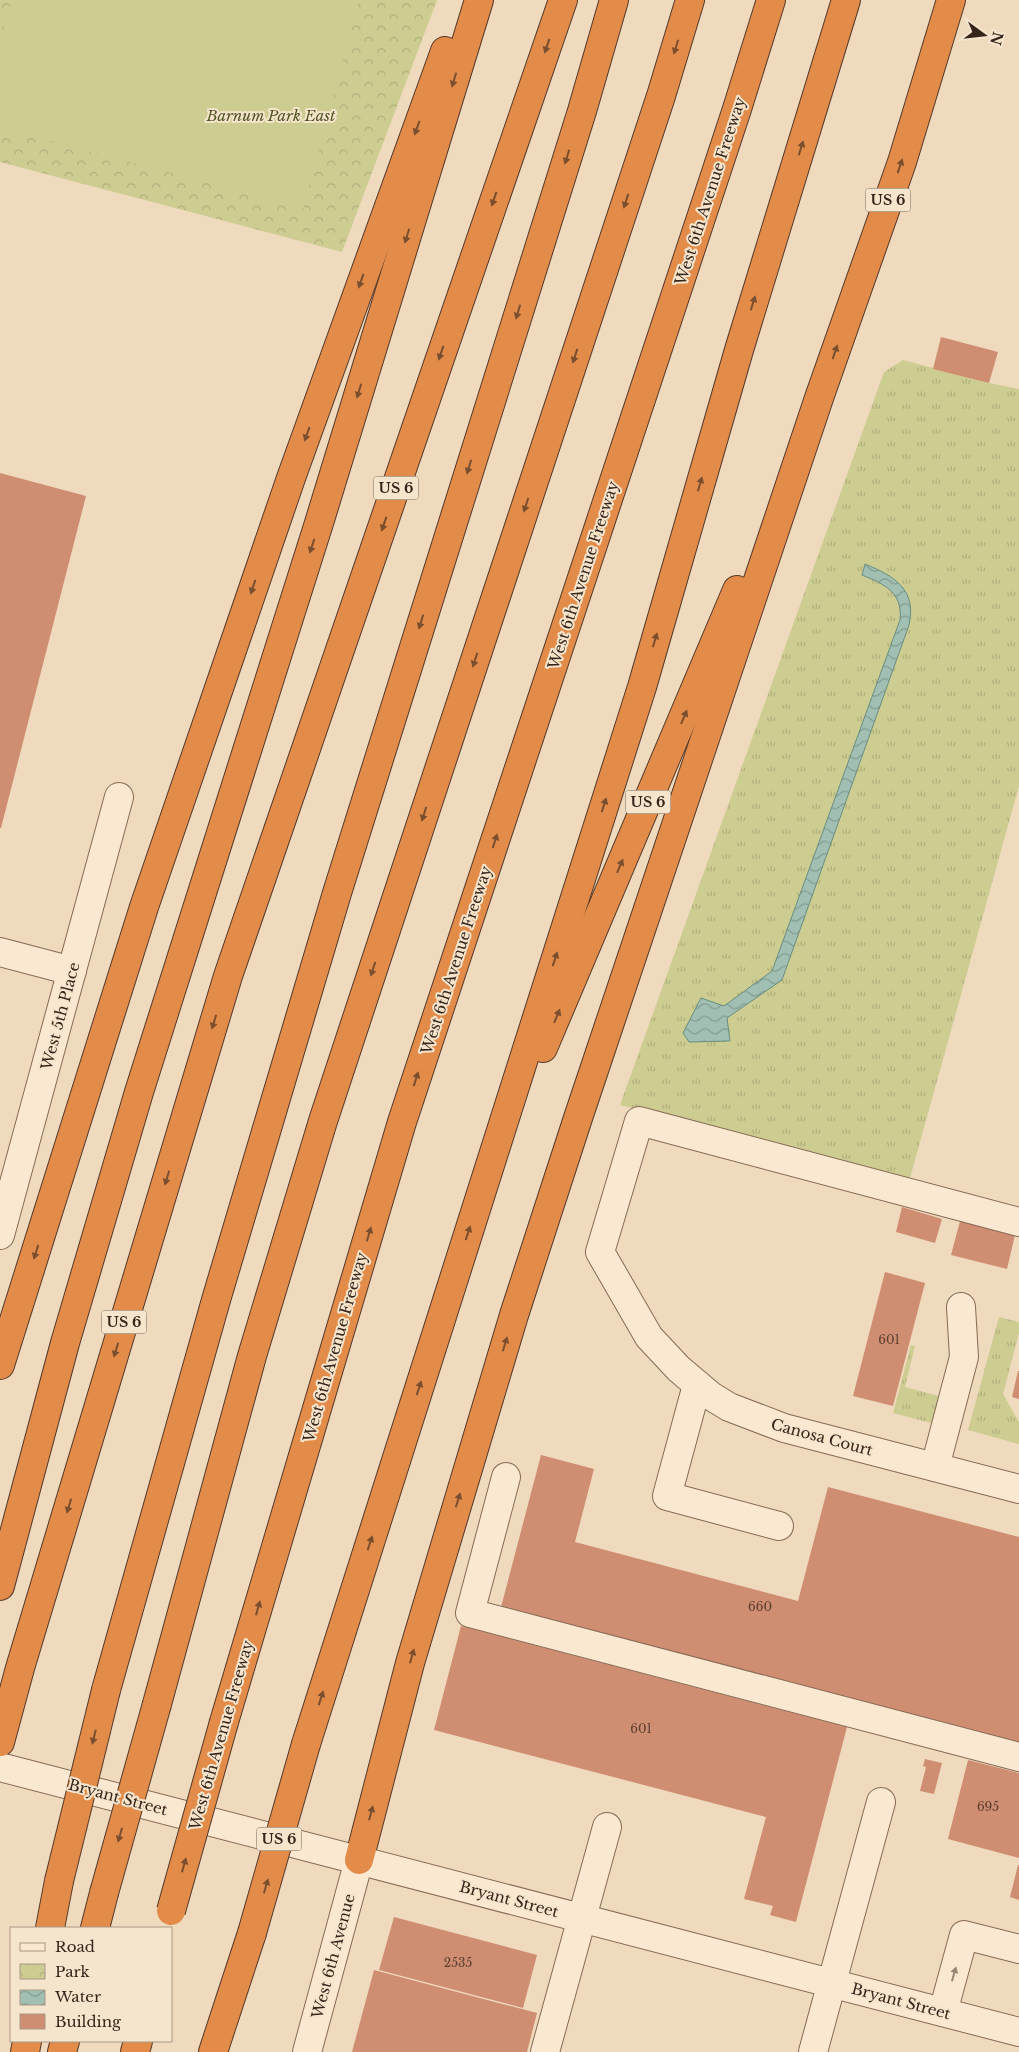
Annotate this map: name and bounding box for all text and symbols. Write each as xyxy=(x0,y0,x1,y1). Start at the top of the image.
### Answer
north arrow xyxy=(959,10,1009,60)
text: N xyxy=(986,30,1007,47)
one-way arrow xyxy=(543,39,551,54)
one-way arrow xyxy=(671,39,679,54)
one-way arrow xyxy=(450,73,458,88)
street label: West 6th Avenue Freeway xyxy=(670,94,750,288)
park label: Barnum Park East xyxy=(205,106,336,125)
one-way arrow xyxy=(413,121,421,136)
one-way arrow xyxy=(797,140,805,155)
one-way arrow xyxy=(563,150,570,165)
one-way arrow xyxy=(897,158,905,173)
road number: US 6 xyxy=(866,188,910,212)
one-way arrow xyxy=(489,192,497,207)
one-way arrow xyxy=(622,194,629,209)
one-way arrow xyxy=(402,228,410,243)
one-way arrow xyxy=(357,273,364,288)
one-way arrow xyxy=(750,296,758,311)
one-way arrow xyxy=(514,305,522,320)
one-way arrow xyxy=(831,344,839,359)
one-way arrow xyxy=(437,346,445,361)
one-way arrow xyxy=(571,348,578,363)
one-way arrow xyxy=(355,384,363,399)
one-way arrow xyxy=(303,426,310,441)
one-way arrow xyxy=(465,460,473,475)
road number: US 6 xyxy=(374,476,418,499)
one-way arrow xyxy=(697,476,705,491)
street label: West 6th Avenue Freeway xyxy=(543,478,623,672)
one-way arrow xyxy=(521,498,529,513)
one-way arrow xyxy=(380,517,388,532)
one-way arrow xyxy=(307,539,315,554)
one-way arrow xyxy=(249,580,257,595)
one-way arrow xyxy=(417,615,425,630)
one-way arrow xyxy=(652,632,660,647)
one-way arrow xyxy=(471,652,478,667)
one-way arrow xyxy=(680,710,688,724)
road number: US 6 xyxy=(626,790,670,814)
one-way arrow xyxy=(601,797,609,812)
one-way arrow xyxy=(420,807,428,822)
one-way arrow xyxy=(492,834,499,849)
one-way arrow xyxy=(617,859,625,873)
street label: West 6th Avenue Freeway xyxy=(416,863,496,1057)
one-way arrow xyxy=(552,952,559,967)
street label: West 5th Place xyxy=(36,960,84,1073)
one-way arrow xyxy=(369,961,377,976)
one-way arrow xyxy=(553,1008,561,1023)
one-way arrow xyxy=(210,1015,217,1030)
one-way arrow xyxy=(413,1071,420,1086)
one-way arrow xyxy=(163,1171,171,1186)
one-way arrow xyxy=(464,1225,472,1240)
one-way arrow xyxy=(365,1227,373,1242)
one-way arrow xyxy=(32,1244,39,1259)
street label: West 6th Avenue Freeway xyxy=(298,1249,371,1445)
road number: US 6 xyxy=(102,1310,146,1334)
house number: 601 xyxy=(878,1332,900,1347)
one-way arrow xyxy=(502,1337,510,1352)
one-way arrow xyxy=(111,1343,119,1358)
one-way arrow xyxy=(415,1380,423,1395)
street label: Canosa Court xyxy=(769,1414,875,1460)
one-way arrow xyxy=(454,1492,462,1507)
one-way arrow xyxy=(64,1499,72,1514)
one-way arrow xyxy=(366,1535,374,1550)
house number: 660 xyxy=(748,1599,772,1614)
one-way arrow xyxy=(254,1601,262,1616)
street label: West 6th Avenue Freeway xyxy=(184,1637,257,1833)
one-way arrow xyxy=(408,1648,416,1663)
one-way arrow xyxy=(317,1690,325,1705)
house number: 601 xyxy=(630,1721,652,1736)
one-way arrow xyxy=(90,1730,98,1745)
street label: Bryant Street xyxy=(66,1775,170,1819)
house number: 695 xyxy=(977,1799,999,1814)
one-way arrow xyxy=(367,1805,375,1820)
one-way arrow xyxy=(116,1828,124,1843)
road number: US 6 xyxy=(256,1828,302,1850)
one-way arrow xyxy=(181,1857,189,1872)
street label: Bryant Street xyxy=(457,1877,561,1921)
one-way arrow xyxy=(262,1879,270,1894)
street label: West 6th Avenue xyxy=(307,1892,359,2021)
legend xyxy=(10,1927,172,2042)
text: Road xyxy=(55,1937,95,1956)
house number: 2535 xyxy=(444,1955,472,1970)
text: Park xyxy=(55,1962,91,1981)
one-way arrow xyxy=(950,1966,958,1981)
street label: Bryant Street xyxy=(849,1979,953,2023)
text: Water xyxy=(54,1987,102,2006)
text: Building xyxy=(55,2012,122,2031)

